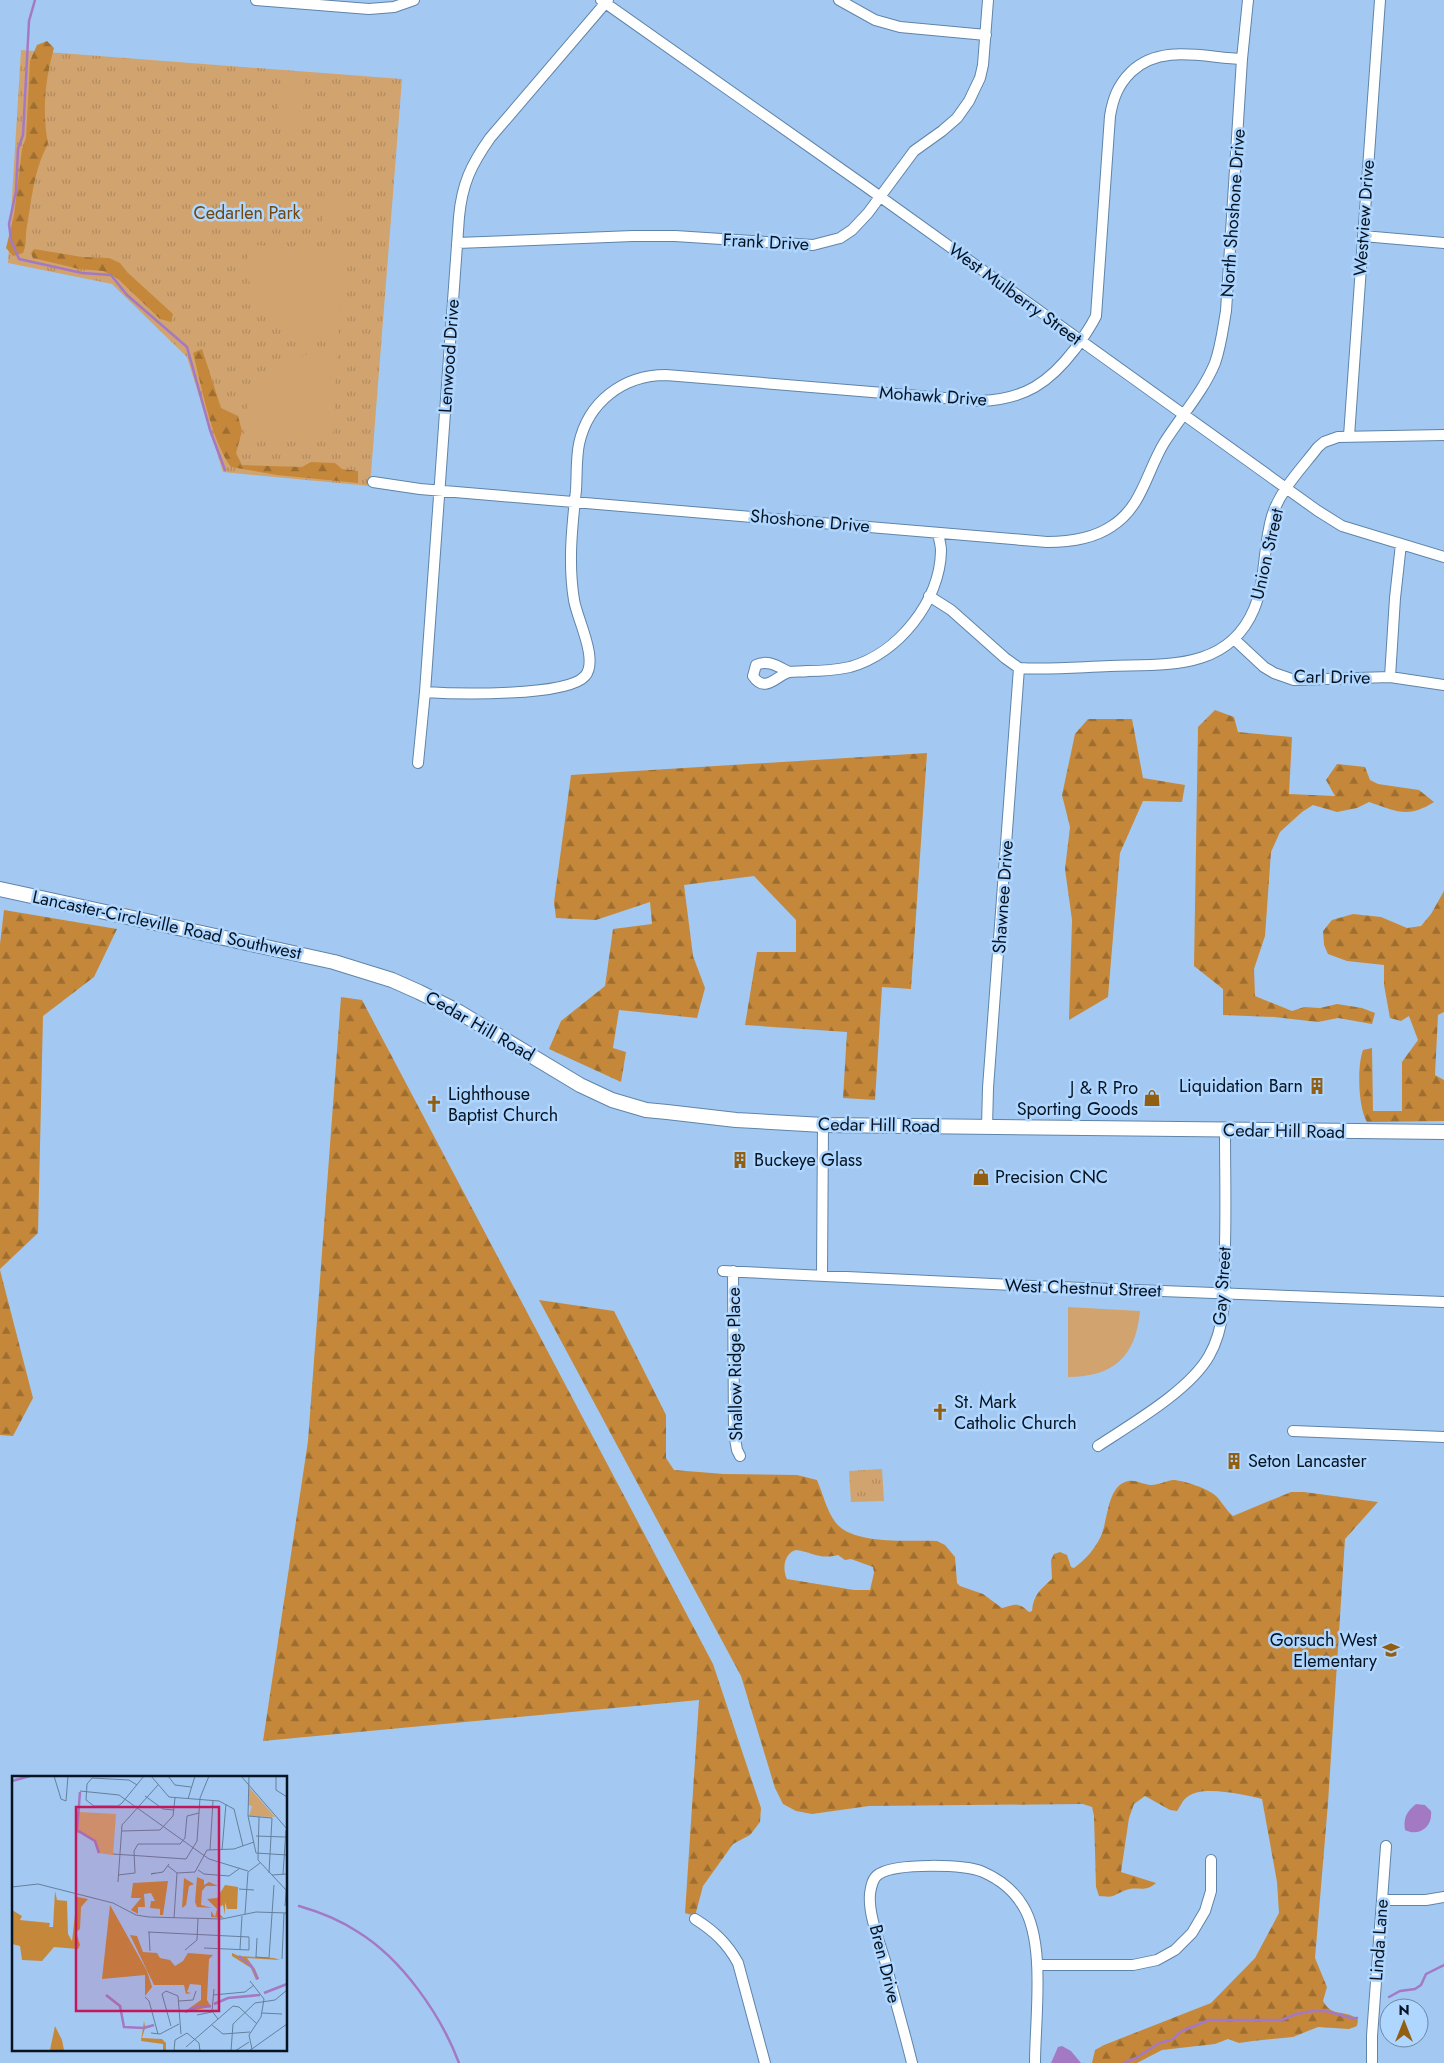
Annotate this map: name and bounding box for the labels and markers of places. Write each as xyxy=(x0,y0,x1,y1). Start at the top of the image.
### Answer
place label: Liquidation Barn xyxy=(1179,1073,1303,1099)
place label: J & R Pro Sporting Goods xyxy=(1017,1075,1138,1122)
building icon: Liquidation Barn xyxy=(1307,1076,1327,1096)
place label: Lighthouse Baptist Church xyxy=(448,1081,558,1128)
shop icon: J & R Pro Sporting Goods xyxy=(1142,1088,1162,1108)
church icon: Lighthouse Baptist Church xyxy=(424,1094,444,1114)
place label: Buckeye Glass xyxy=(754,1147,862,1173)
building icon: Buckeye Glass xyxy=(730,1150,750,1170)
place label: Precision CNC xyxy=(995,1164,1108,1190)
shop icon: Precision CNC xyxy=(971,1167,991,1187)
place label: St. Mark Catholic Church xyxy=(954,1389,1077,1436)
church icon: St. Mark Catholic Church xyxy=(930,1402,950,1422)
place label: Seton Lancaster xyxy=(1248,1448,1367,1474)
building icon: Seton Lancaster xyxy=(1224,1451,1244,1471)
place label: Gorsuch West Elementary xyxy=(1270,1627,1378,1674)
school or university icon: Gorsuch West Elementary xyxy=(1381,1640,1401,1660)

